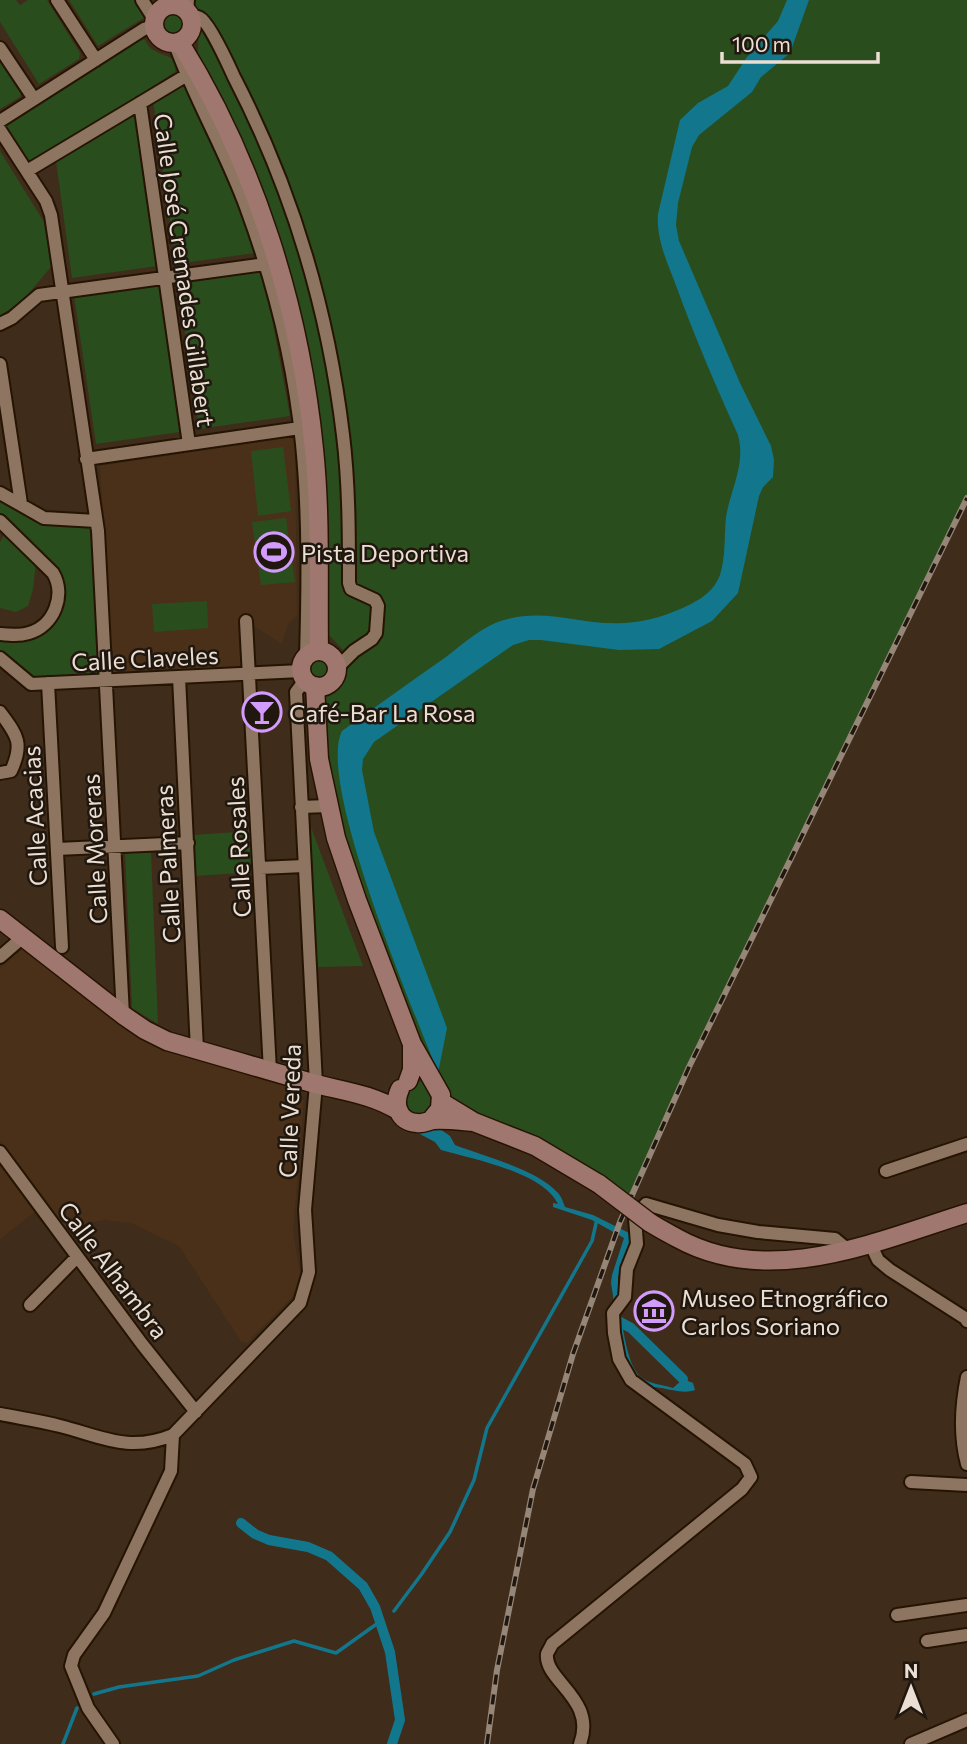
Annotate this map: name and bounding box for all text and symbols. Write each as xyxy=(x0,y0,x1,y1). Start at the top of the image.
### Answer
scale bar xyxy=(722,21,878,65)
text: 100 m xyxy=(732,31,791,56)
street label: Calle José Cremades Gillabert xyxy=(149,111,221,429)
sports icon: Pista Deportiva xyxy=(253,531,295,573)
place label: Pista Deportiva xyxy=(301,538,469,567)
street label: Calle Claveles xyxy=(71,640,219,676)
bar icon: Café-Bar La Rosa xyxy=(241,691,283,733)
place label: Café-Bar La Rosa xyxy=(289,698,476,727)
street label: Calle Acacias xyxy=(16,745,52,887)
street label: Calle Moreras xyxy=(76,773,112,925)
street label: Calle Rosales xyxy=(220,776,256,918)
street label: Calle Palmeras xyxy=(148,784,186,944)
street label: Calle Vereda xyxy=(272,1043,306,1179)
street label: Calle Alhambra xyxy=(53,1196,175,1344)
place label: Museo Etnográfico Carlos Soriano xyxy=(681,1283,888,1340)
museum icon: Museo Etnográfico Carlos Soriano xyxy=(633,1290,675,1332)
north arrow xyxy=(876,1653,946,1723)
text: N xyxy=(904,1659,918,1682)

